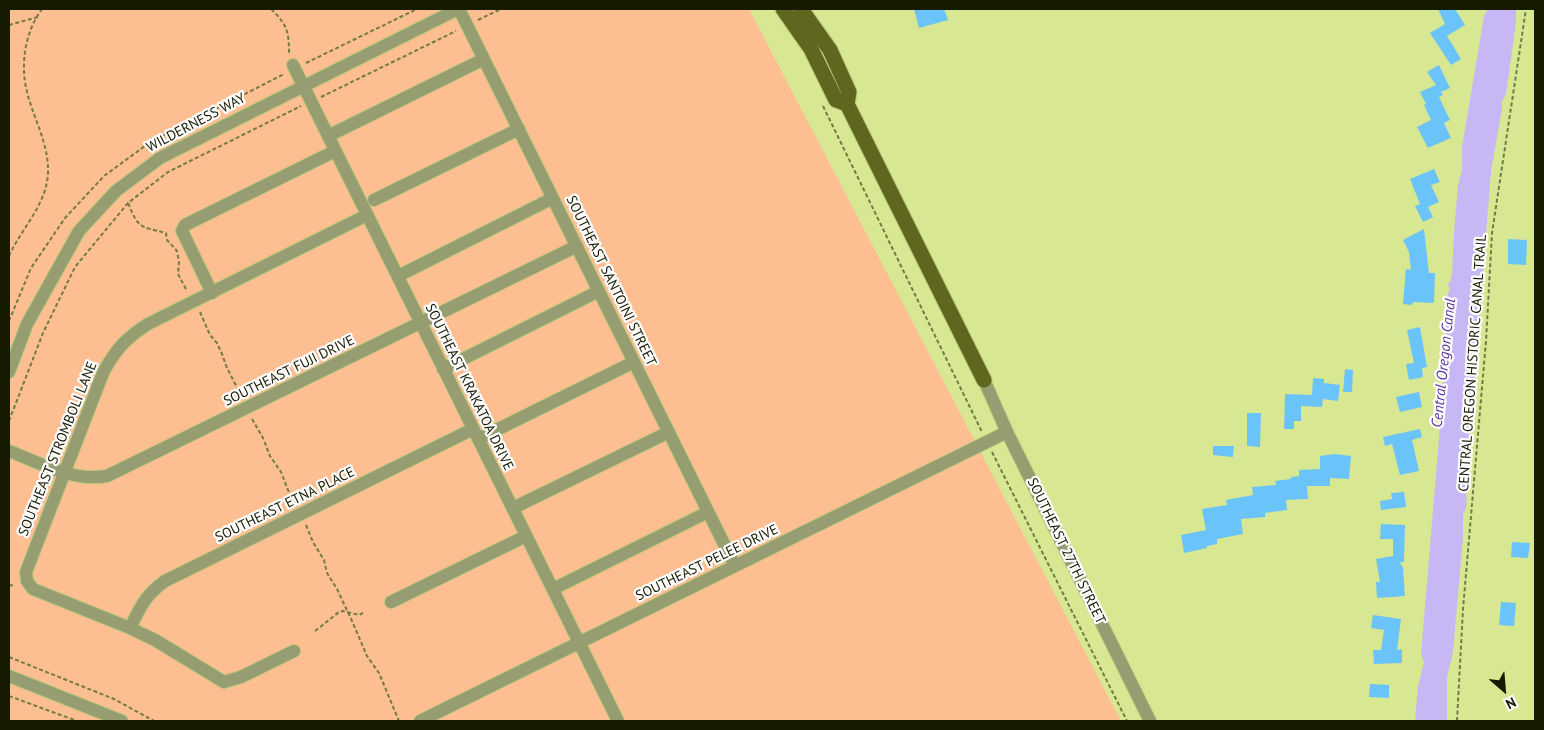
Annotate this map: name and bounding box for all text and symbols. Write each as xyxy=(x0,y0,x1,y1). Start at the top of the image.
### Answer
street label: WILDERNESS WAY xyxy=(144,90,248,156)
street label: SOUTHEAST SANTOINI STREET xyxy=(562,193,660,369)
street label: CENTRAL OREGON HISTORIC CANAL TRAIL xyxy=(1456,234,1490,492)
water label: Central Oregon Canal xyxy=(1428,297,1460,429)
street label: SOUTHEAST KRAKATOA DRIVE xyxy=(421,301,517,473)
street label: SOUTHEAST FUJI DRIVE xyxy=(221,332,357,410)
street label: SOUTHEAST STROMBOLI LANE xyxy=(15,359,101,539)
street label: SOUTHEAST ETNA PLACE xyxy=(213,464,357,546)
street label: SOUTHEAST 27TH STREET xyxy=(1023,475,1109,627)
street label: SOUTHEAST PELEE DRIVE xyxy=(633,521,781,605)
north arrow xyxy=(1479,665,1529,715)
text: N xyxy=(1503,693,1519,713)

